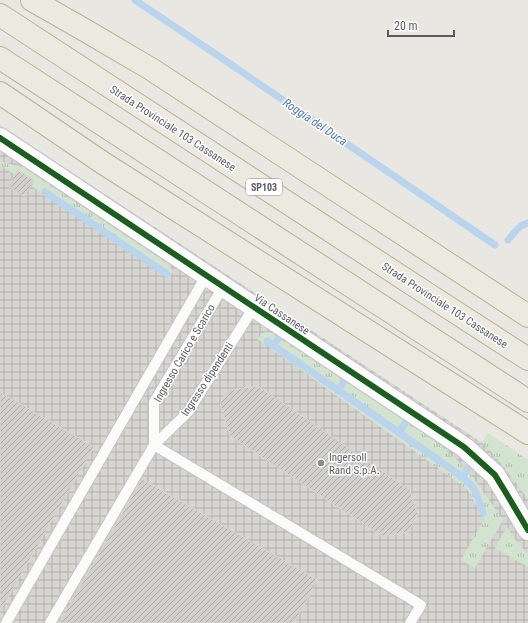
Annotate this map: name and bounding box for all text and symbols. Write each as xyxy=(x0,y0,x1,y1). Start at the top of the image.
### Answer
scale bar xyxy=(388,12,454,38)
text: 20 m xyxy=(394,19,418,33)
street label: Strada Provinciale 103 Cassanese xyxy=(107,83,238,174)
water label: Roggia del Duca xyxy=(280,95,350,149)
road number: SP103 xyxy=(246,179,282,195)
street label: Strada Provinciale 103 Cassanese xyxy=(379,260,510,351)
street label: Via Cassanese xyxy=(252,291,312,338)
street label: Ingresso Carico e Scarico xyxy=(151,302,218,404)
street label: Ingresso dipendenti xyxy=(179,340,236,419)
place label: Ingersoll Rand S.p.A. xyxy=(329,451,380,477)
marker: Ingersoll Rand S.p.A. xyxy=(316,458,326,468)

